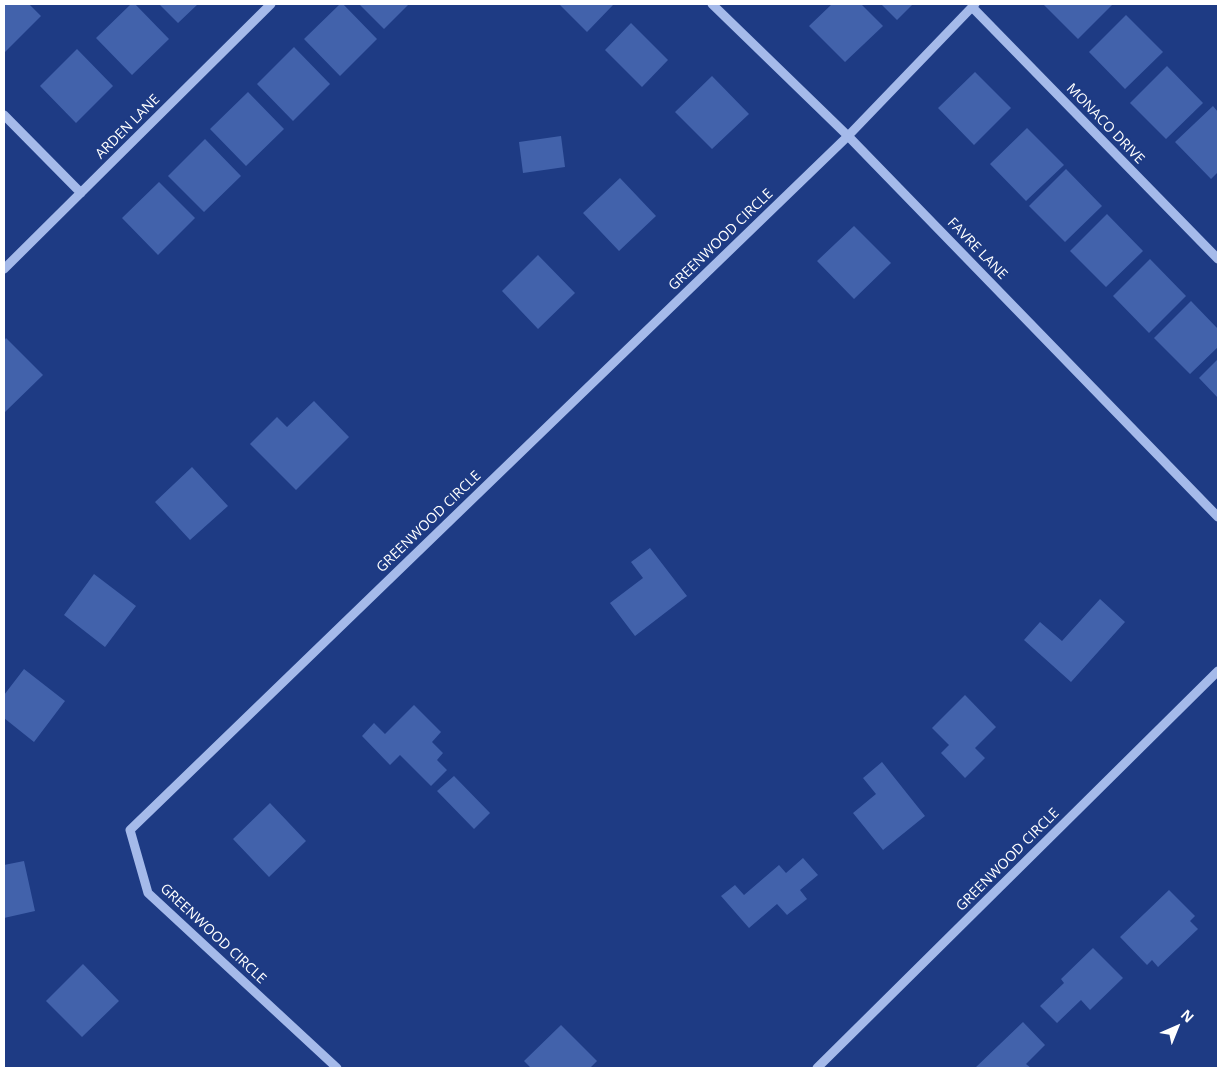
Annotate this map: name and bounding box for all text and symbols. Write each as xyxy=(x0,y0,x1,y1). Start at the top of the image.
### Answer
street label: MONACO DRIVE xyxy=(1062,80,1148,168)
street label: ARDEN LANE xyxy=(92,91,164,163)
street label: GREENWOOD CIRCLE xyxy=(665,186,777,294)
street label: FAVRE LANE xyxy=(944,215,1010,283)
street label: GREENWOOD CIRCLE xyxy=(373,468,485,576)
street label: GREENWOOD CIRCLE xyxy=(953,805,1063,915)
street label: GREENWOOD CIRCLE xyxy=(157,881,269,987)
north arrow xyxy=(1152,1002,1202,1052)
text: N xyxy=(1177,1005,1198,1027)

